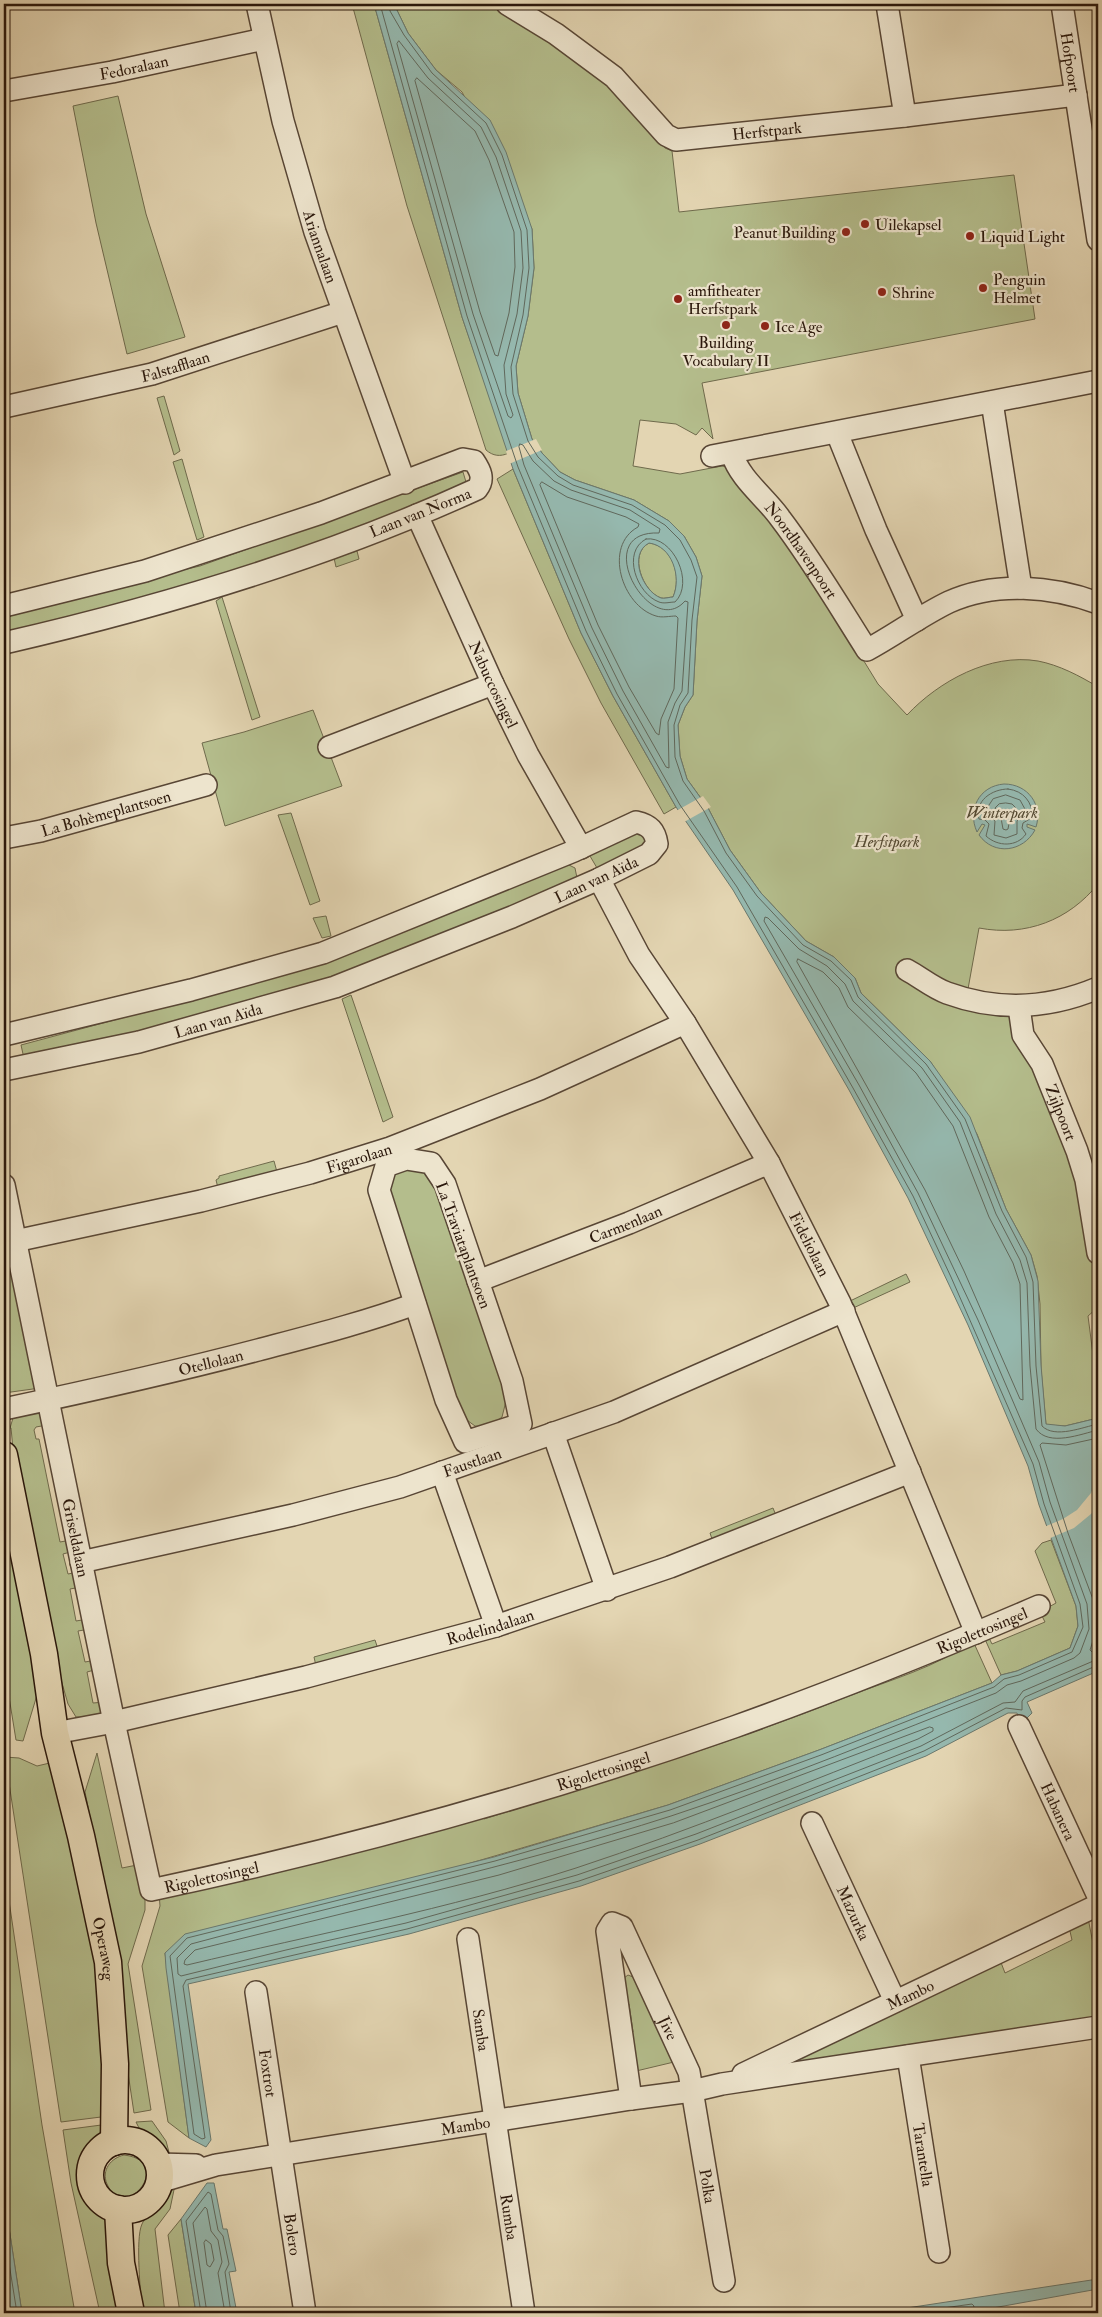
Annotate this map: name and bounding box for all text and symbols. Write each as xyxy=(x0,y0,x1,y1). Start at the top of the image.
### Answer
street label: Hofpoort xyxy=(1055,31,1084,94)
street label: Fedoralaan xyxy=(98,51,170,85)
street label: Herfstpark xyxy=(731,118,803,145)
street label: Ariannalaan xyxy=(298,207,342,286)
place label: Uilekapsel xyxy=(875,215,942,236)
marker: Uilekapsel xyxy=(859,218,871,230)
place label: Peanut Building xyxy=(734,223,837,243)
marker: Peanut Building xyxy=(840,226,852,238)
place label: Liquid Light xyxy=(980,227,1065,247)
marker: Liquid Light xyxy=(964,230,976,242)
place label: Penguin Helmet xyxy=(993,270,1046,308)
place label: amfitheater Herfstpark xyxy=(688,281,761,320)
marker: Penguin Helmet xyxy=(977,282,989,294)
place label: Shrine xyxy=(892,283,935,303)
marker: Shrine xyxy=(876,286,888,298)
marker: amfitheater Herfstpark xyxy=(672,293,684,305)
place label: Ice Age xyxy=(775,317,823,337)
marker: Building Vocabulary II xyxy=(720,319,732,331)
marker: Ice Age xyxy=(759,320,771,332)
place label: Building Vocabulary II xyxy=(683,333,769,371)
street label: Falstafflaan xyxy=(139,347,212,387)
street label: Laan van Norma xyxy=(367,483,475,542)
street label: Noordhavenpoort xyxy=(760,498,841,603)
street label: Nabuccosingel xyxy=(464,638,522,732)
street label: La Bohèmeplantsoen xyxy=(39,786,173,841)
park label: Winterpark xyxy=(966,803,1038,823)
park label: Herfstpark xyxy=(853,832,920,852)
street label: Laan van Aïda xyxy=(551,852,642,908)
street label: Laan van Aïda xyxy=(172,999,265,1043)
street label: Zijlpoort xyxy=(1040,1082,1081,1144)
street label: Figarolaan xyxy=(324,1139,394,1178)
street label: La Traviataplantsoen xyxy=(430,1179,495,1312)
street label: Carmenlaan xyxy=(586,1201,665,1248)
street label: Fideliolaan xyxy=(784,1209,834,1280)
street label: Otellolaan xyxy=(176,1345,246,1381)
street label: Faustlaan xyxy=(440,1443,504,1482)
street label: Griseldalaan xyxy=(57,1497,93,1579)
street label: Rigolettosingel xyxy=(934,1603,1031,1659)
street label: Rodelindalaan xyxy=(444,1605,537,1650)
street label: Rigolettosingel xyxy=(554,1747,653,1796)
street label: Habanera xyxy=(1036,1780,1080,1844)
street label: Rigolettosingel xyxy=(162,1857,261,1898)
street label: Mazurka xyxy=(832,1883,874,1944)
street label: Operaweg xyxy=(88,1915,118,1982)
street label: Mambo xyxy=(884,1976,938,2015)
street label: Samba xyxy=(468,2008,494,2053)
street label: Jive xyxy=(652,2012,682,2044)
street label: Foxtrot xyxy=(254,2048,281,2099)
street label: Mambo xyxy=(439,2112,492,2140)
street label: Tarantella xyxy=(908,2122,938,2189)
street label: Polka xyxy=(694,2167,720,2205)
street label: Rumba xyxy=(495,2193,522,2242)
street label: Bolero xyxy=(279,2212,305,2257)

